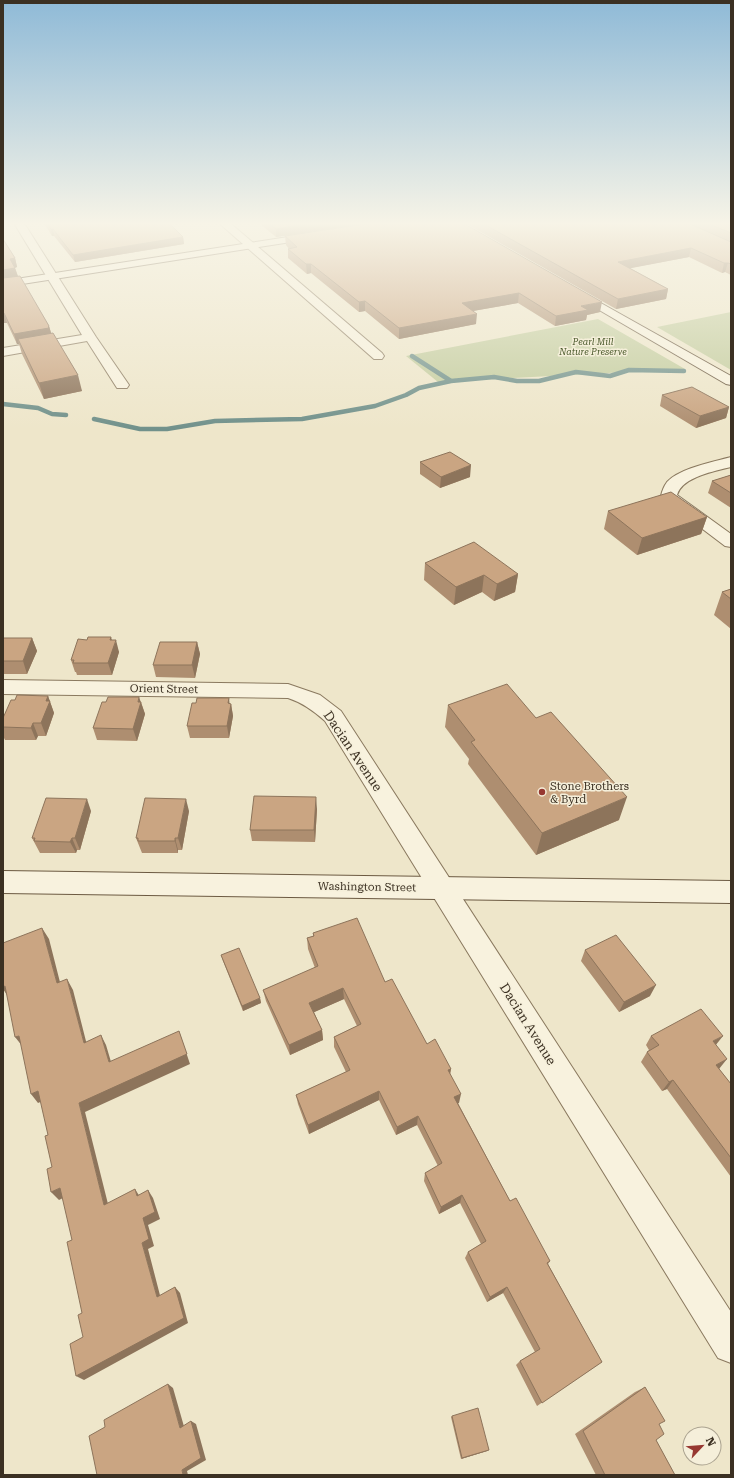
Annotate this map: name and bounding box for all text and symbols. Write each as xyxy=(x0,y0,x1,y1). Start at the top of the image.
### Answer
park label: Pearl Mill Nature Preserve xyxy=(558,337,627,357)
street label: Orient Street xyxy=(130,682,198,696)
street label: Dacian Avenue xyxy=(321,708,385,794)
place label: Stone Brothers & Byrd xyxy=(550,780,629,806)
marker: Stone Brothers & Byrd xyxy=(537,787,547,797)
street label: Washington Street xyxy=(318,880,416,894)
street label: Dacian Avenue xyxy=(497,980,559,1068)
north arrow xyxy=(682,1426,722,1466)
text: N xyxy=(703,1435,718,1449)

